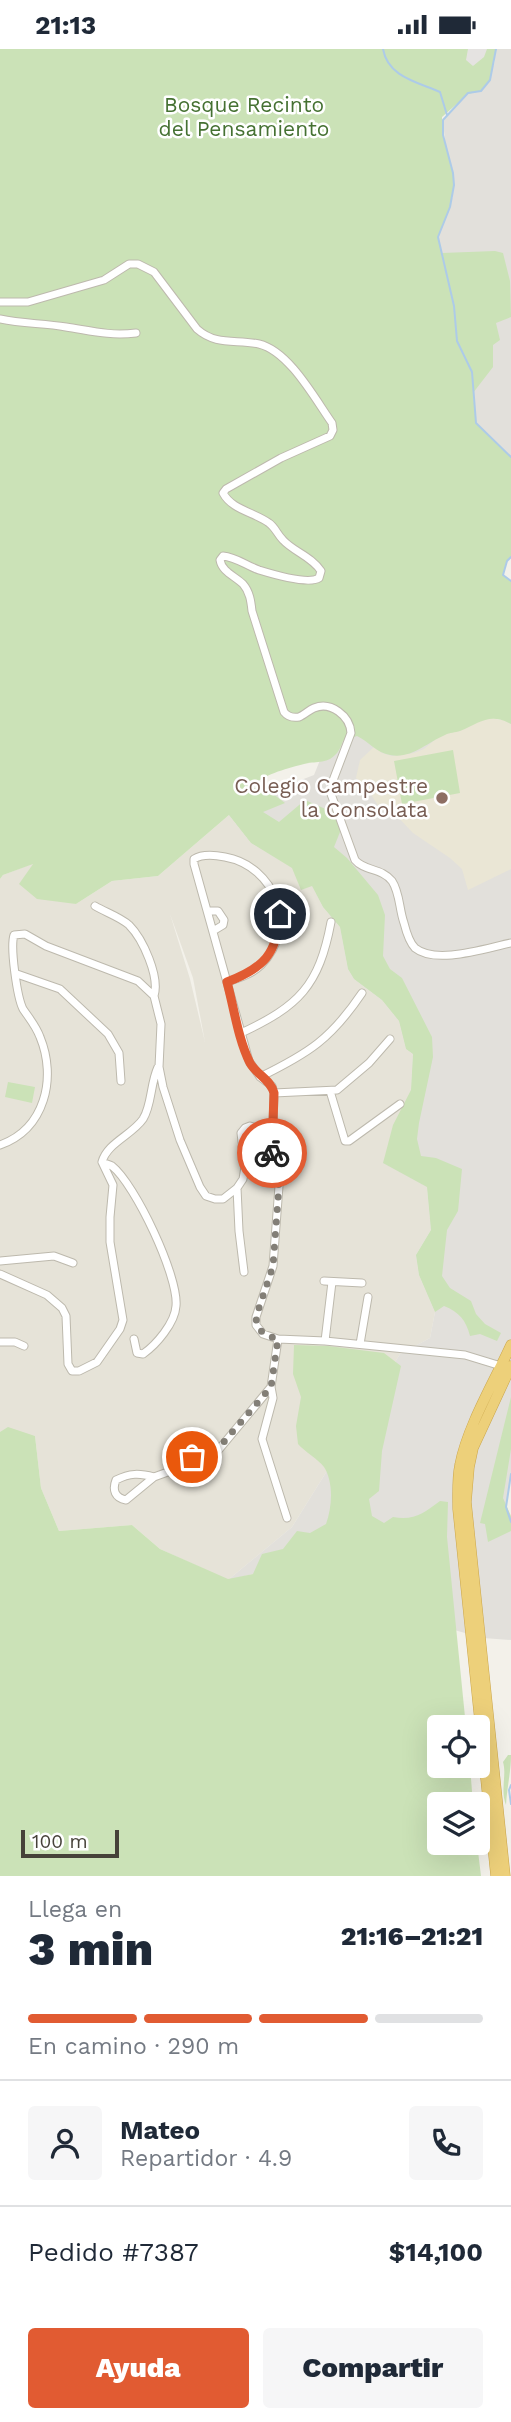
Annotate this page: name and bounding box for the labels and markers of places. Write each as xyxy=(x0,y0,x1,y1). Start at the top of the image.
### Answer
place label: Colegio Campestre la Consolata xyxy=(234,773,428,822)
marker: Colegio Campestre la Consolata xyxy=(434,790,450,806)
pin xyxy=(250,884,310,944)
pin xyxy=(162,1427,222,1487)

